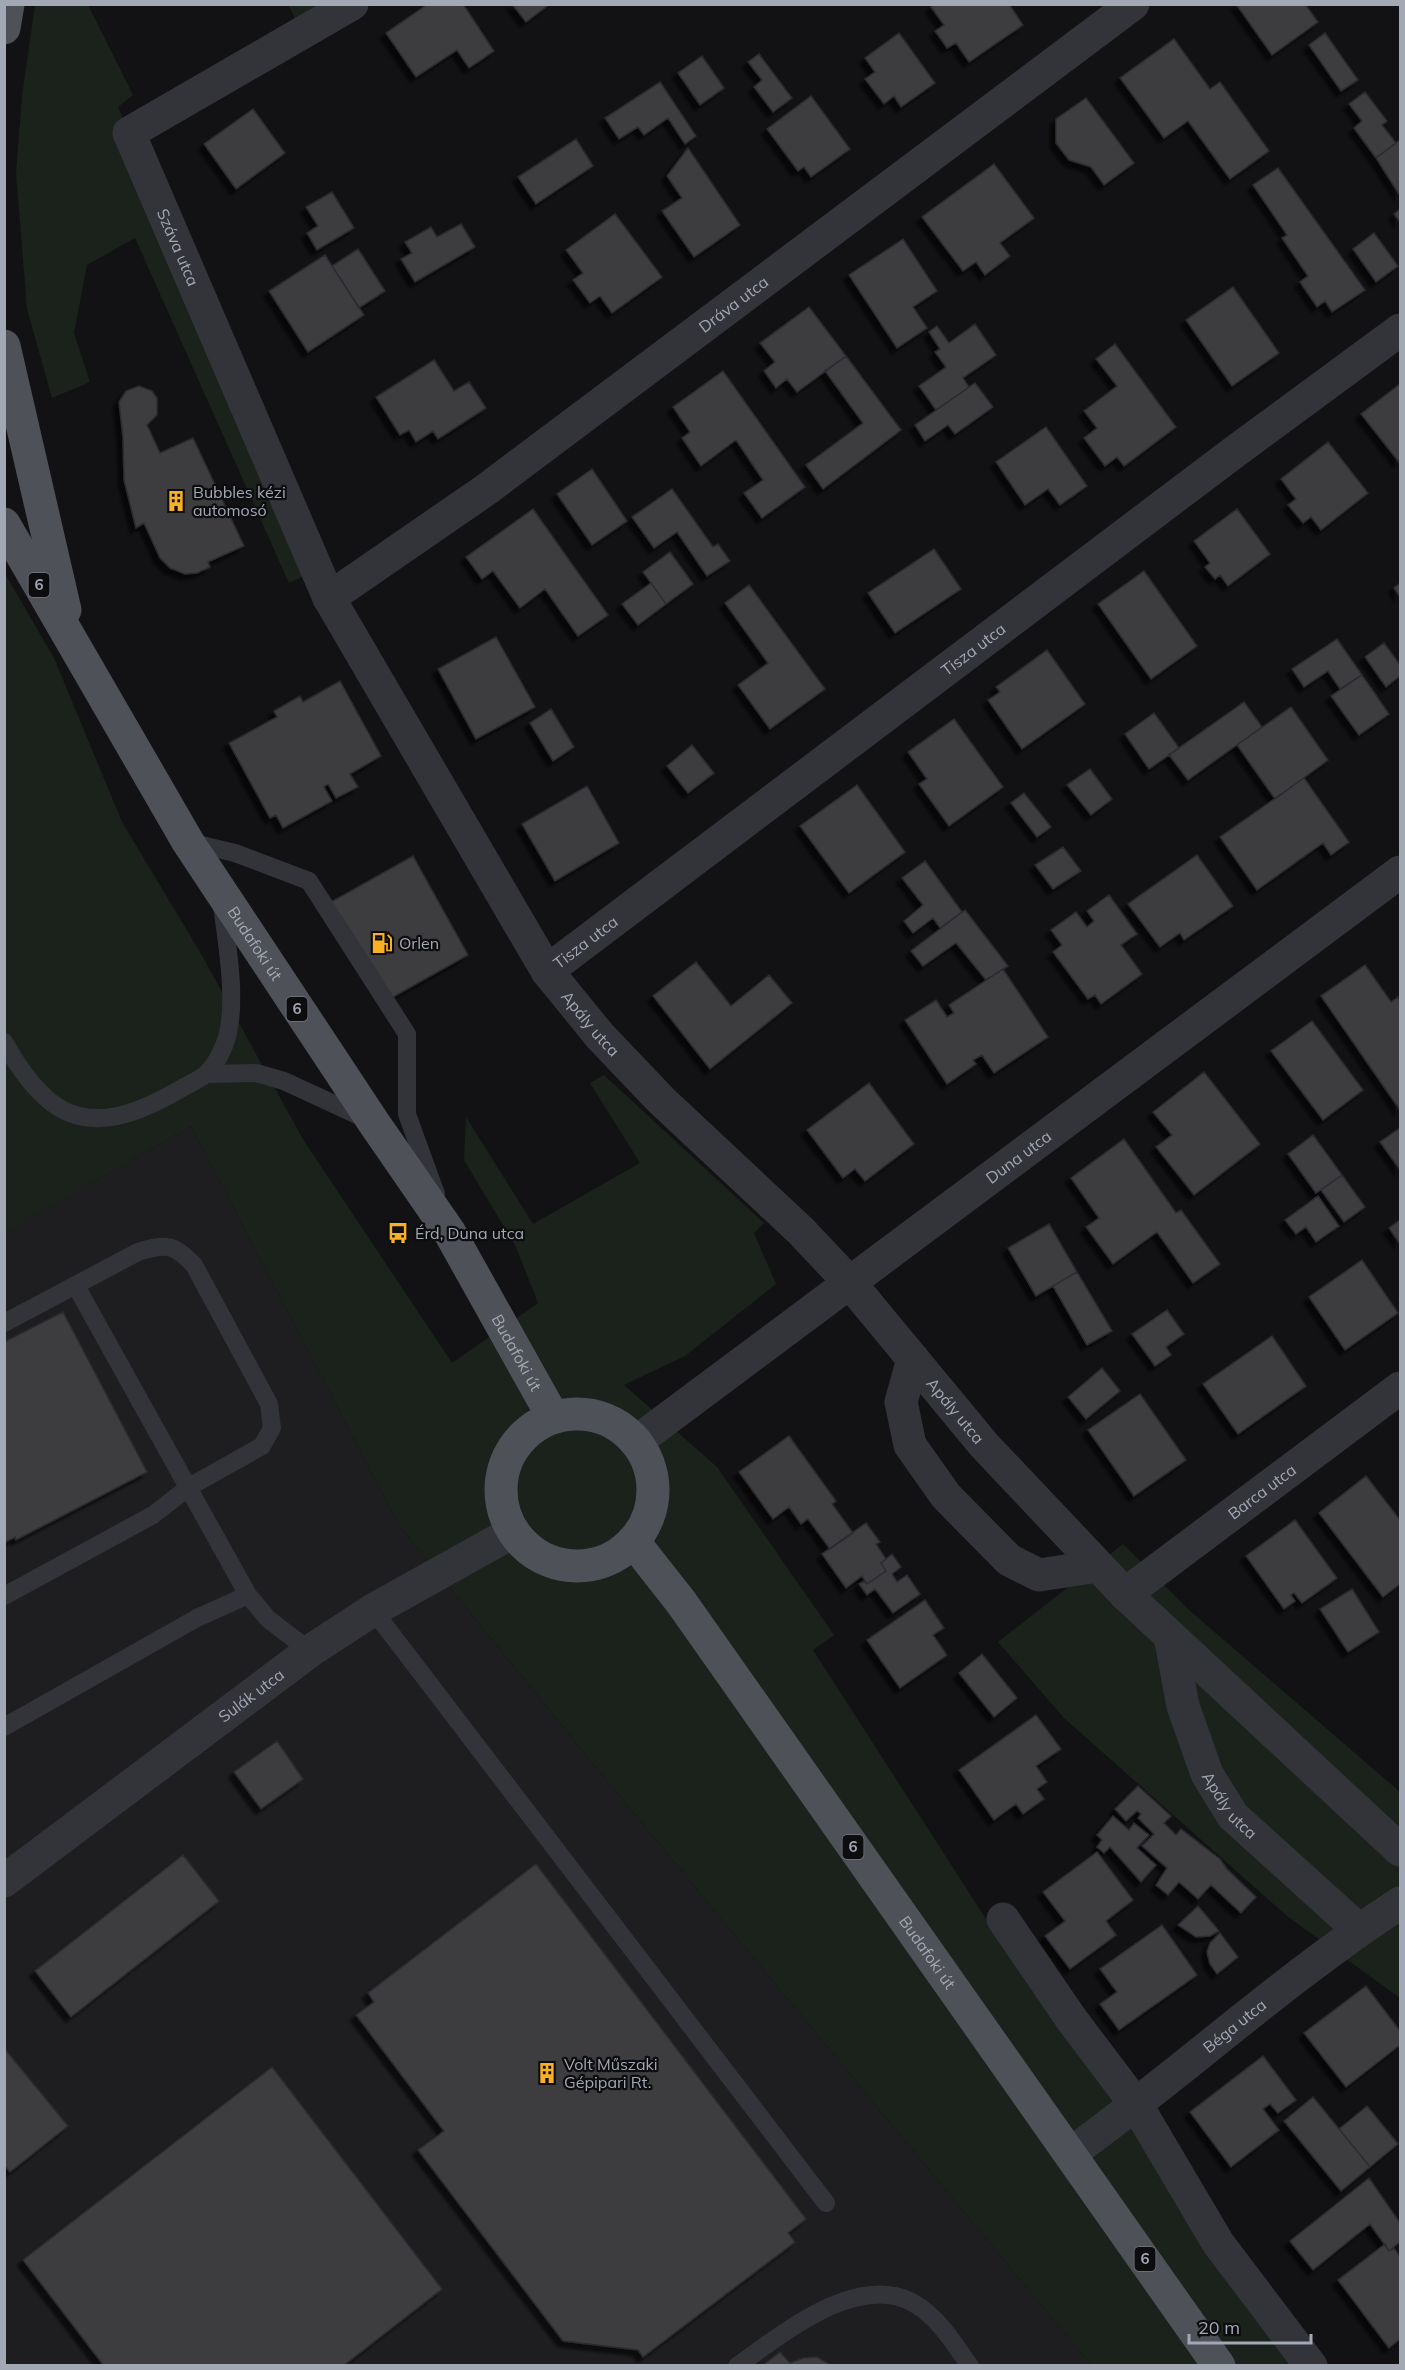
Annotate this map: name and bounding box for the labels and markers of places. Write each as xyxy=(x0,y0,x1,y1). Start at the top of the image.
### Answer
place label: Bubbles kézi automosó xyxy=(193,482,286,520)
building icon: Bubbles kézi automosó xyxy=(164,489,188,513)
fuel station icon: Orlen xyxy=(370,931,394,955)
place label: Orlen xyxy=(399,933,439,953)
bus stop icon: Érd, Duna utca xyxy=(386,1221,410,1245)
place label: Érd, Duna utca xyxy=(415,1223,524,1243)
place label: Volt Műszaki Gépipari Rt. xyxy=(564,2054,658,2092)
building icon: Volt Műszaki Gépipari Rt. xyxy=(535,2061,559,2085)

